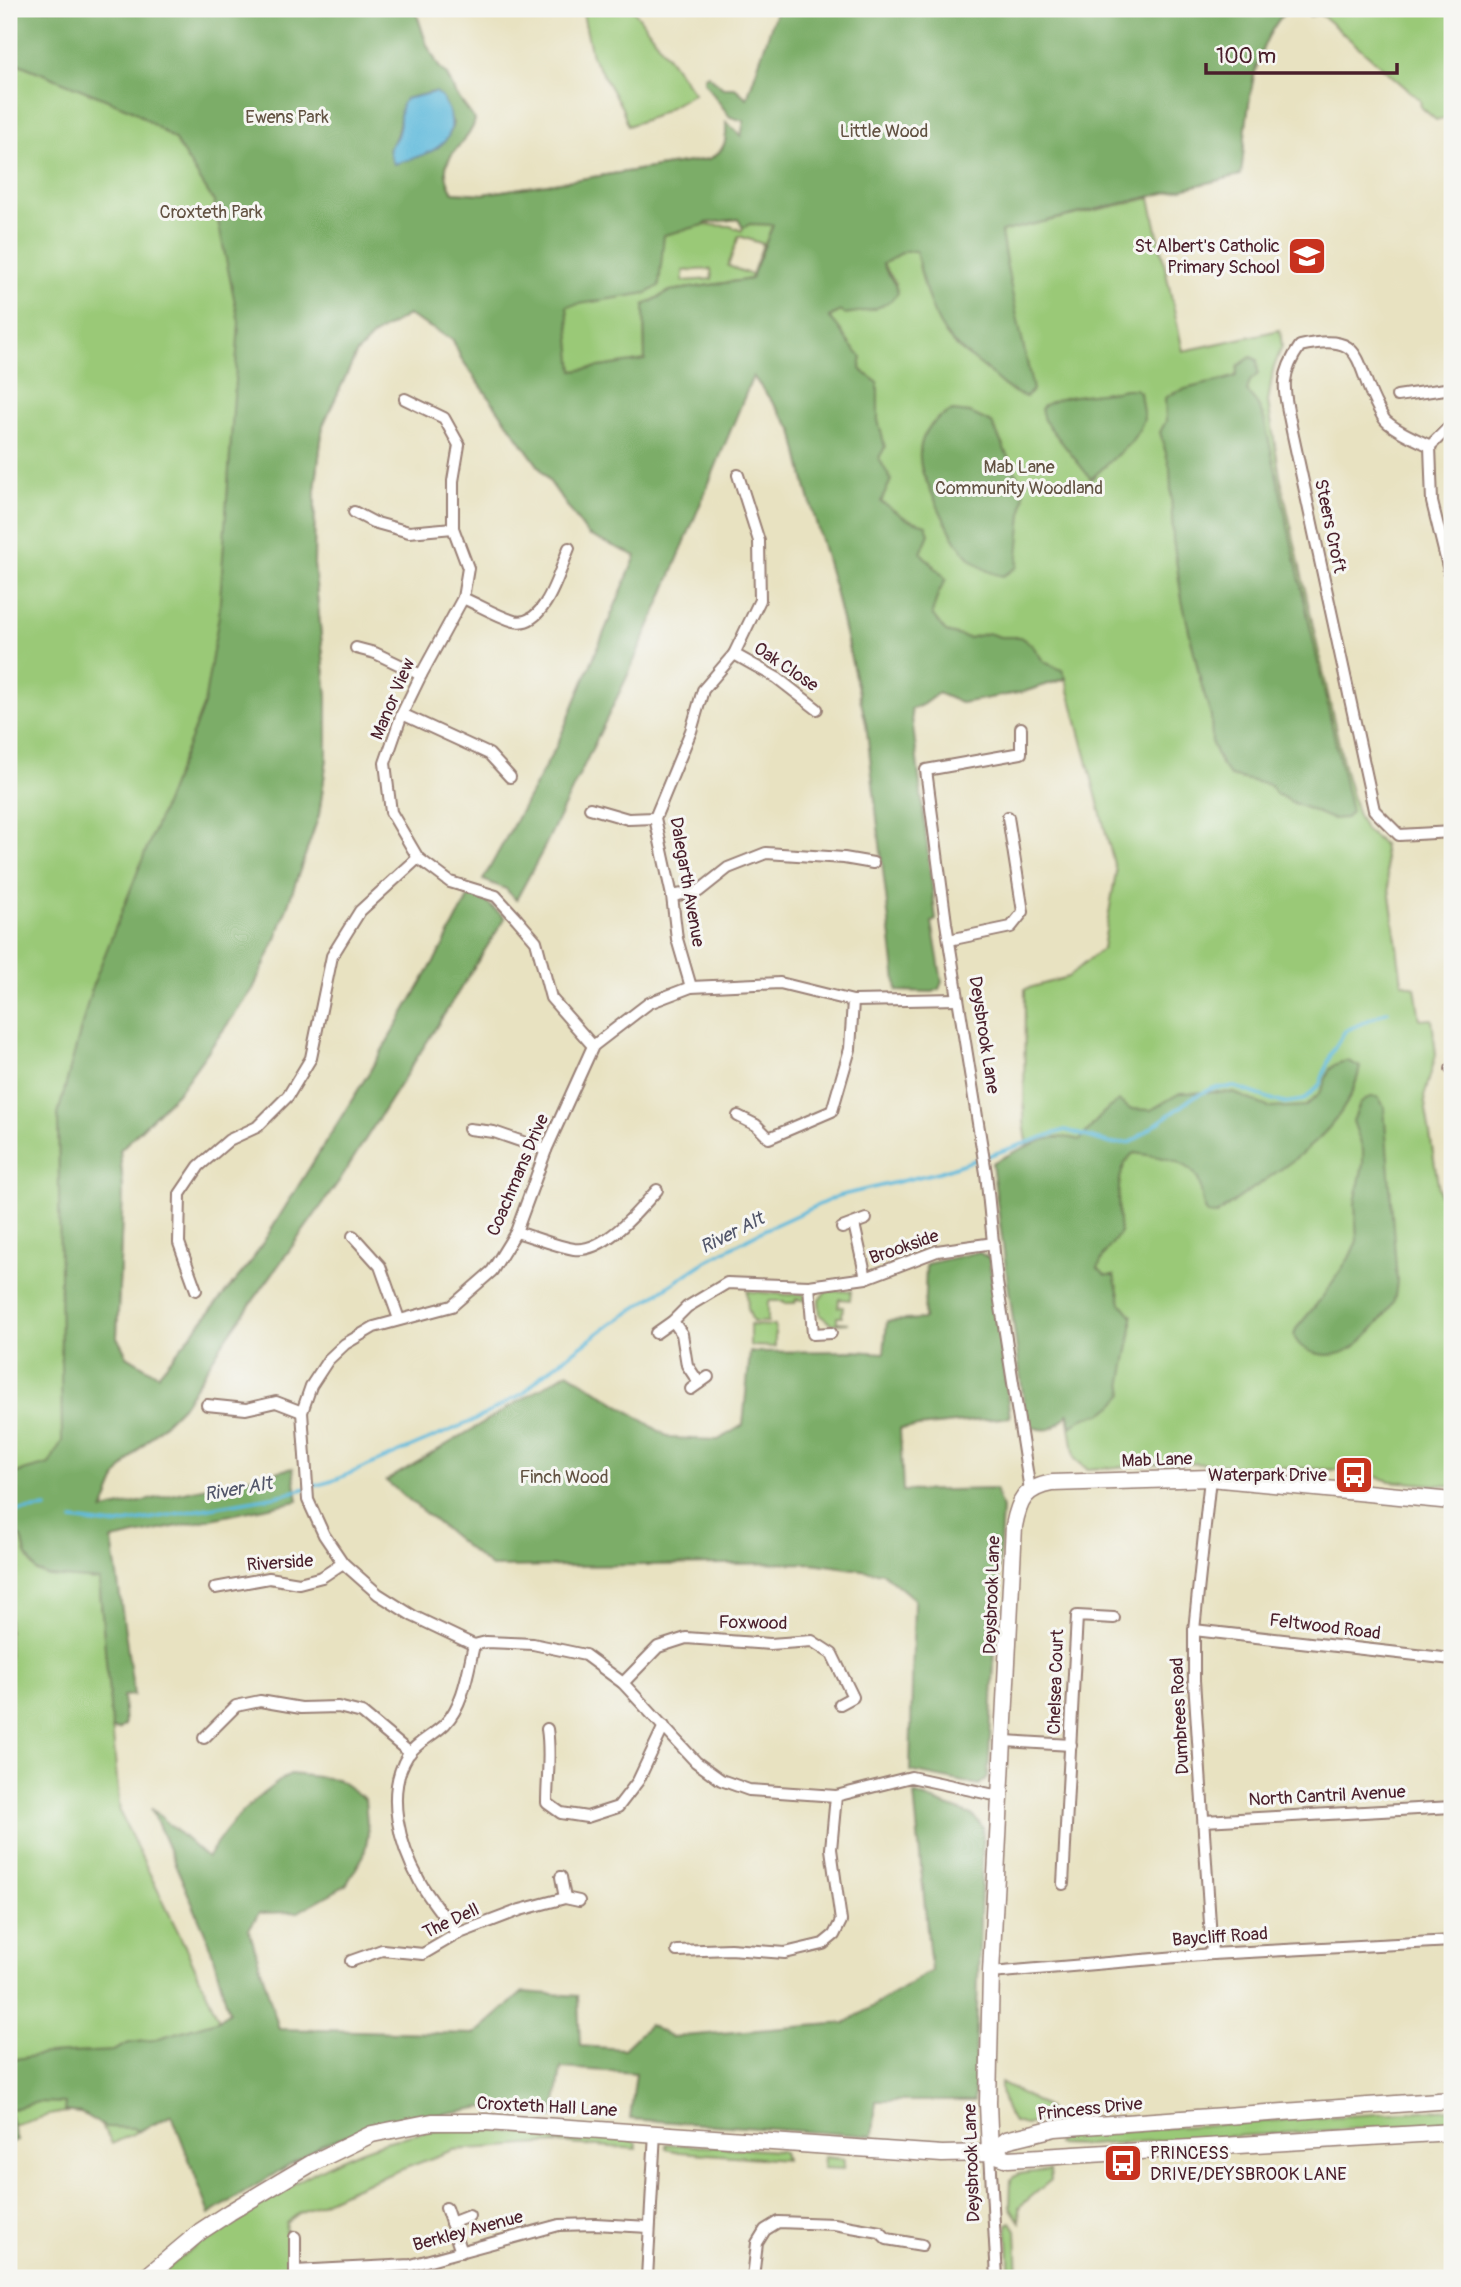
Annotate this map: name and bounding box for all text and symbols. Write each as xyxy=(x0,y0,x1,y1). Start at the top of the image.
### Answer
scale bar xyxy=(1206,32,1396,76)
text: 100 m xyxy=(1216,43,1276,70)
park label: Ewens Park xyxy=(245,106,329,129)
park label: Little Wood xyxy=(840,120,928,143)
park label: Croxteth Park xyxy=(160,201,263,224)
place label: St Albert's Catholic Primary School xyxy=(1135,235,1280,279)
school or university icon: St Albert's Catholic Primary School xyxy=(1286,235,1328,277)
park label: Mab Lane Community Woodland xyxy=(935,456,1103,500)
street label: Steers Croft xyxy=(1309,477,1351,576)
street label: Oak Close xyxy=(749,637,823,697)
street label: Manor View xyxy=(366,655,420,743)
street label: Dalegarth Avenue xyxy=(664,815,710,949)
street label: Deysbrook Lane xyxy=(963,975,1005,1095)
street label: Coachmans Drive xyxy=(482,1110,554,1240)
water label: River Alt xyxy=(696,1206,770,1259)
street label: Brookside xyxy=(866,1224,942,1270)
street label: Mab Lane xyxy=(1121,1447,1193,1473)
bus stop icon: Waterpark Drive xyxy=(1333,1454,1375,1496)
place label: Waterpark Drive xyxy=(1208,1464,1327,1487)
park label: Finch Wood xyxy=(519,1466,609,1489)
water label: River Alt xyxy=(202,1471,276,1507)
street label: Deysbrook Lane xyxy=(978,1535,1006,1655)
street label: Riverside xyxy=(246,1549,314,1577)
street label: Feltwood Road xyxy=(1268,1609,1382,1645)
street label: Foxwood xyxy=(718,1611,788,1635)
street label: Chelsea Court xyxy=(1043,1628,1069,1735)
street label: Dumbrees Road xyxy=(1165,1657,1195,1775)
street label: North Cantril Avenue xyxy=(1248,1780,1406,1812)
street label: The Dell xyxy=(419,1898,483,1944)
street label: Baycliff Road xyxy=(1171,1922,1269,1952)
street label: Croxteth Hall Lane xyxy=(476,2092,618,2122)
street label: Princess Drive xyxy=(1036,2092,1144,2126)
street label: Deysbrook Lane xyxy=(958,2103,986,2223)
bus stop icon: PRINCESS DRIVE/DEYSBROOK LANE xyxy=(1102,2142,1144,2184)
place label: PRINCESS DRIVE/DEYSBROOK LANE xyxy=(1150,2142,1347,2186)
street label: Berkley Avenue xyxy=(410,2205,526,2257)

